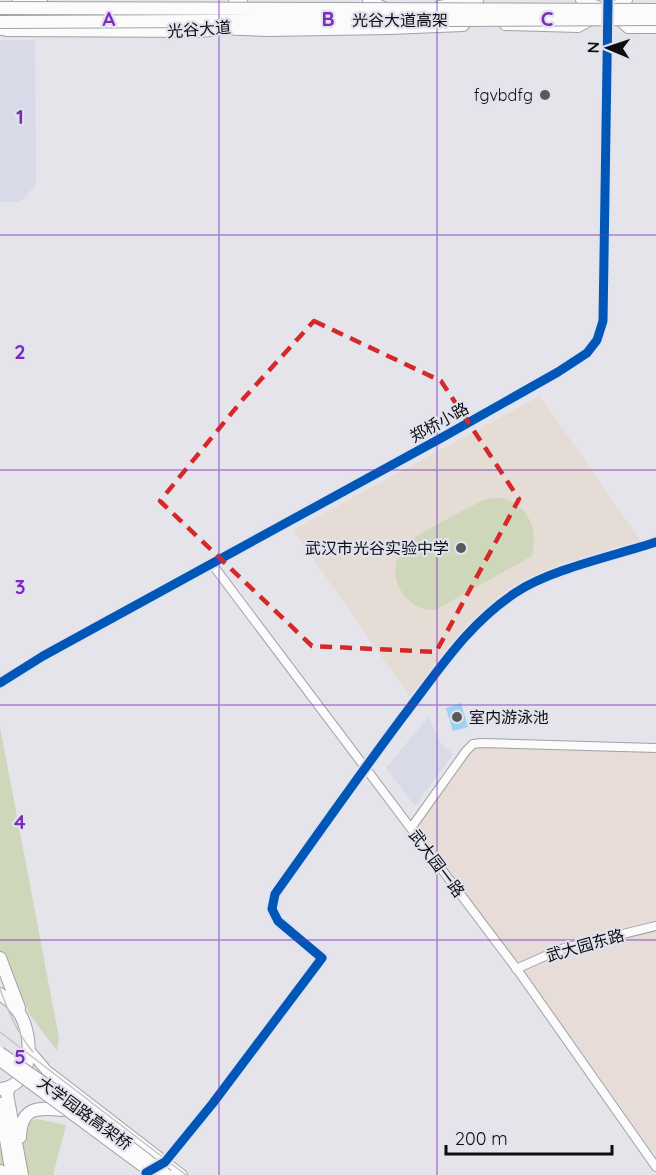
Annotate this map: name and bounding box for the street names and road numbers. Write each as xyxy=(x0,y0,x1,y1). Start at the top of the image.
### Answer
street label: 光谷大道高架 xyxy=(352,10,448,30)
street label: 光谷大道 xyxy=(166,17,232,41)
street label: 郑桥小路 xyxy=(406,398,472,446)
street label: 武大园一路 xyxy=(405,825,469,901)
street label: 武大园东路 xyxy=(544,924,626,966)
street label: 大学园路高架桥 xyxy=(34,1072,136,1154)

